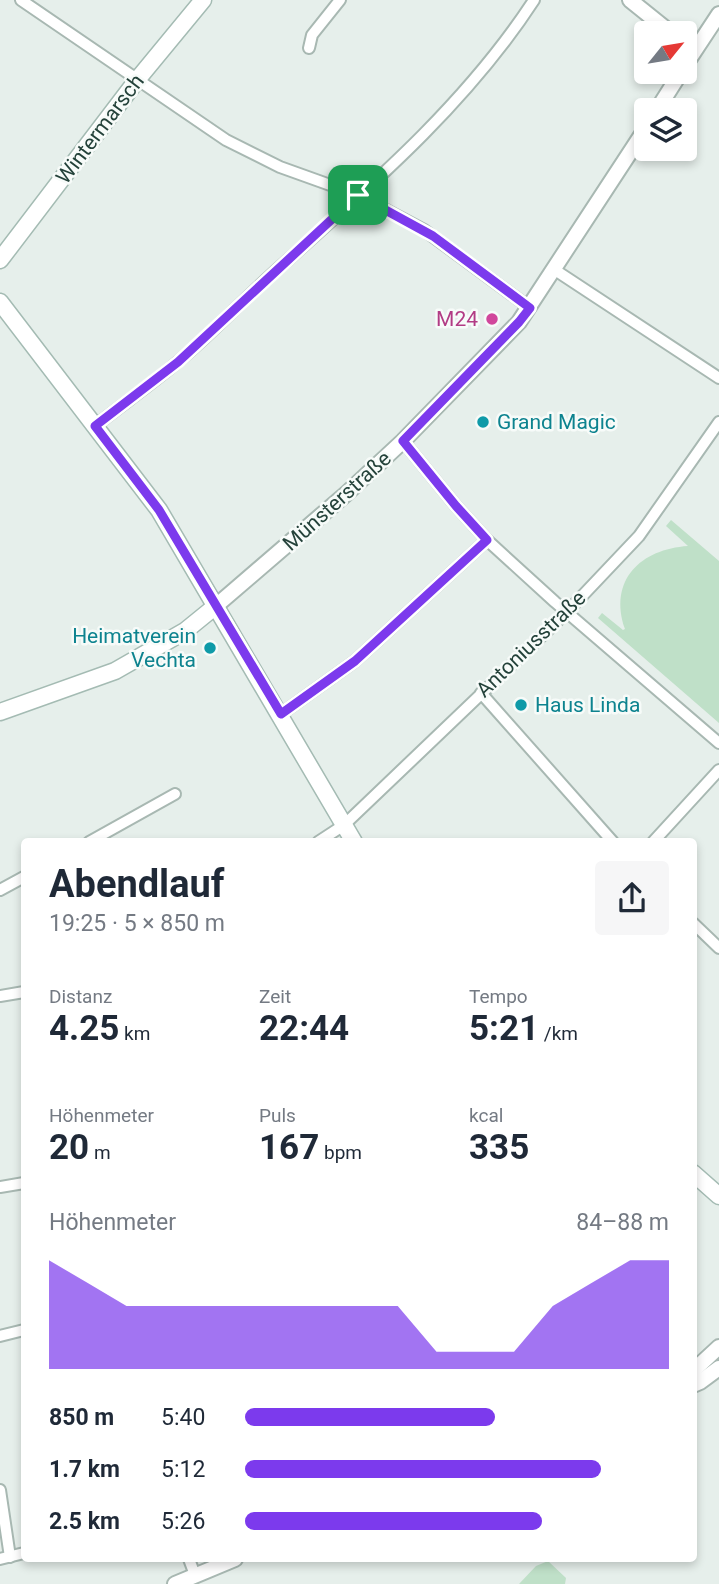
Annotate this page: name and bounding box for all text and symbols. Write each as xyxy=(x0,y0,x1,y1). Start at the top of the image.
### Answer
north arrow xyxy=(634,21,696,84)
map controls xyxy=(634,21,697,161)
street label: Wintermarsch xyxy=(51,70,149,188)
button: layers xyxy=(634,98,697,161)
pin xyxy=(328,165,388,225)
icon: arrive xyxy=(339,176,377,214)
place label: M24 xyxy=(436,307,478,331)
marker: M24 xyxy=(484,311,500,327)
place label: Grand Magic xyxy=(497,410,616,434)
marker: Grand Magic xyxy=(475,414,491,430)
street label: Münsterstraße xyxy=(278,446,396,556)
street label: Antoniusstraße xyxy=(471,586,591,702)
place label: Heimatverein Vechta xyxy=(72,624,196,672)
marker: Heimatverein Vechta xyxy=(202,640,218,656)
place label: Haus Linda xyxy=(535,693,640,717)
marker: Haus Linda xyxy=(513,697,529,713)
button: share xyxy=(595,861,669,935)
text: Abendlauf xyxy=(49,862,224,906)
text: 19:25 · 5 × 850 m xyxy=(49,910,225,937)
text: Distanz xyxy=(49,985,112,1008)
text: Zeit xyxy=(259,985,291,1008)
text: Tempo xyxy=(469,985,528,1008)
text: 4.25 xyxy=(49,1008,119,1049)
text: 22:44 xyxy=(259,1008,349,1049)
text: 5:21 xyxy=(469,1008,539,1049)
text: km xyxy=(119,1022,150,1045)
text: /km xyxy=(539,1022,578,1045)
text: Höhenmeter xyxy=(49,1104,154,1127)
text: Puls xyxy=(259,1104,296,1127)
text: kcal xyxy=(469,1104,503,1127)
text: 20 xyxy=(49,1127,89,1168)
text: 167 xyxy=(259,1127,319,1168)
text: 335 xyxy=(469,1127,529,1168)
text: m xyxy=(89,1141,111,1164)
text: bpm xyxy=(319,1141,362,1164)
text: Höhenmeter xyxy=(49,1209,176,1236)
text: 84–88 m xyxy=(576,1209,669,1236)
text: 850 m xyxy=(49,1404,114,1431)
text: 5:40 xyxy=(161,1404,205,1431)
text: 1.7 km xyxy=(49,1456,120,1483)
text: 5:12 xyxy=(161,1456,205,1483)
text: 2.5 km xyxy=(49,1508,120,1535)
text: 5:26 xyxy=(161,1508,205,1535)

